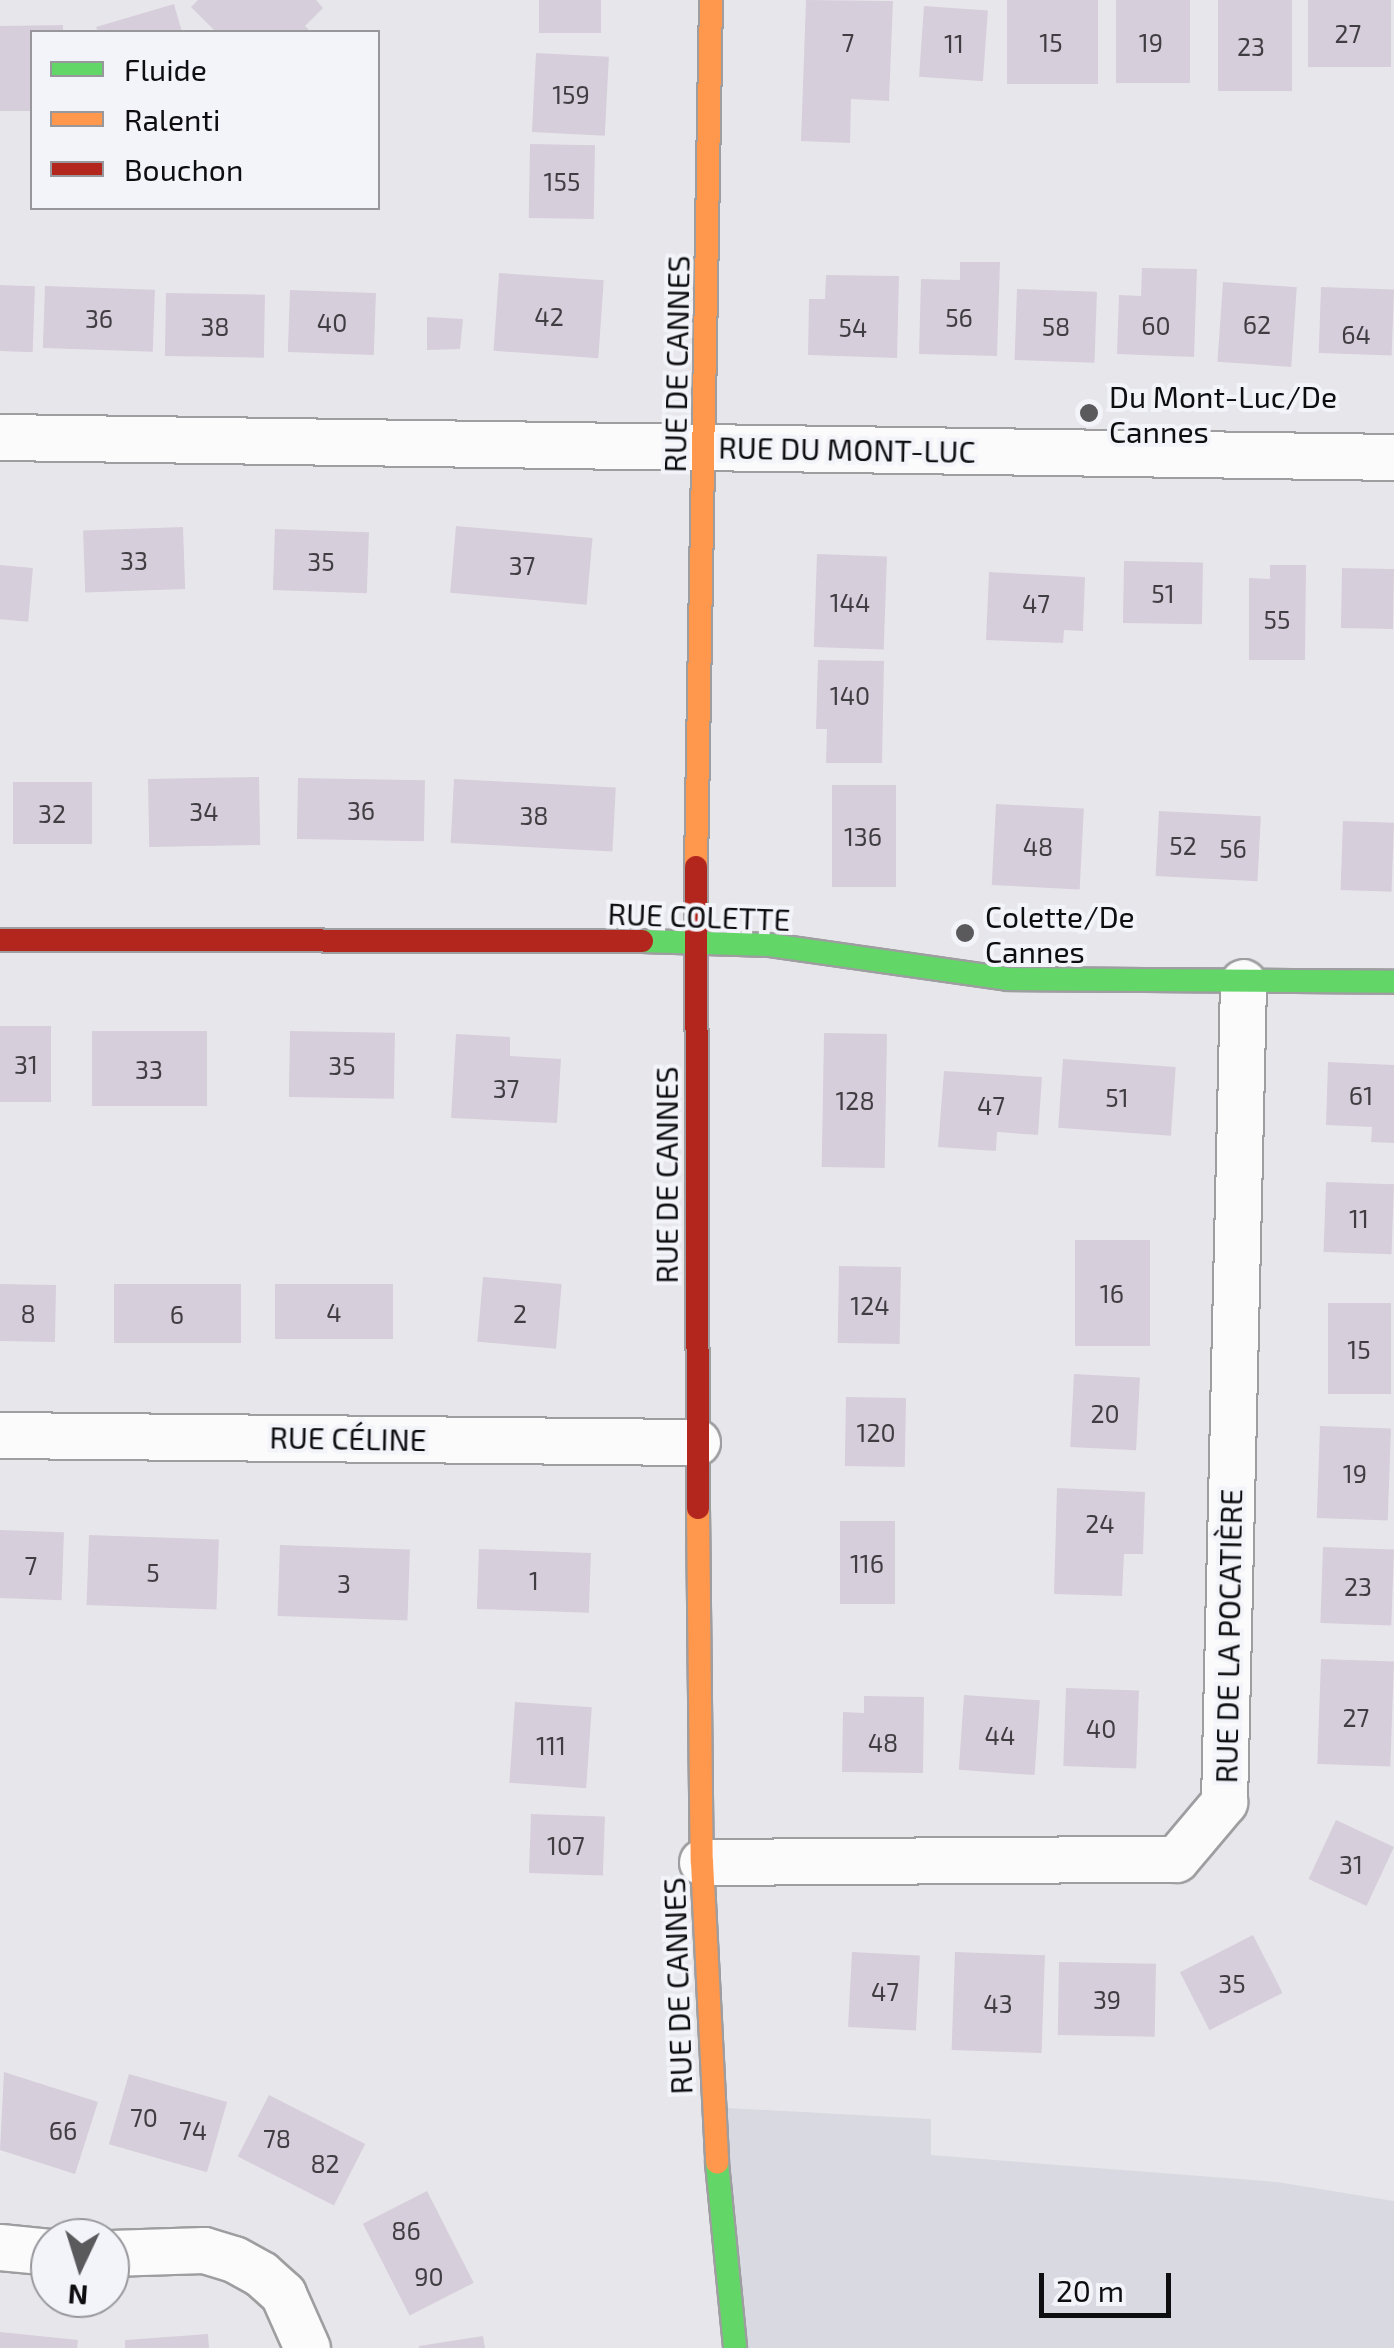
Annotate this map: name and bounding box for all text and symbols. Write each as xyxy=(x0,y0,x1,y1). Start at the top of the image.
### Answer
house number: 27 xyxy=(1335,18,1361,48)
house number: 7 xyxy=(842,27,854,57)
house number: 15 xyxy=(1039,27,1063,57)
house number: 19 xyxy=(1139,27,1163,57)
house number: 11 xyxy=(944,28,964,58)
legend xyxy=(30,30,380,210)
house number: 23 xyxy=(1237,31,1265,61)
text: Fluide xyxy=(124,51,207,87)
house number: 159 xyxy=(552,79,590,109)
text: Ralenti xyxy=(124,101,220,137)
text: Bouchon xyxy=(124,151,243,187)
house number: 155 xyxy=(544,166,580,196)
street label: RUE DE CANNES xyxy=(656,255,696,473)
house number: 42 xyxy=(534,301,564,331)
house number: 56 xyxy=(945,302,973,332)
house number: 36 xyxy=(85,303,113,333)
house number: 40 xyxy=(317,307,347,337)
house number: 62 xyxy=(1243,309,1271,339)
house number: 60 xyxy=(1141,310,1171,340)
house number: 38 xyxy=(200,311,230,341)
house number: 58 xyxy=(1042,311,1070,341)
house number: 54 xyxy=(839,312,867,342)
house number: 64 xyxy=(1341,319,1371,349)
place label: Du Mont-Luc/De Cannes xyxy=(1109,378,1337,448)
marker: Du Mont-Luc/De Cannes xyxy=(1078,402,1100,424)
street label: RUE DU MONT-LUC xyxy=(718,429,976,469)
house number: 33 xyxy=(120,545,148,575)
house number: 35 xyxy=(307,546,335,576)
house number: 37 xyxy=(509,550,535,580)
house number: 51 xyxy=(1151,578,1175,608)
house number: 144 xyxy=(830,587,870,617)
house number: 47 xyxy=(1022,588,1050,618)
house number: 55 xyxy=(1264,604,1290,634)
house number: 140 xyxy=(830,680,870,710)
house number: 36 xyxy=(347,795,375,825)
house number: 34 xyxy=(189,796,219,826)
house number: 32 xyxy=(38,798,66,828)
house number: 38 xyxy=(519,800,549,830)
house number: 136 xyxy=(844,821,882,851)
house number: 52 xyxy=(1169,830,1197,860)
house number: 48 xyxy=(1023,831,1053,861)
house number: 56 xyxy=(1219,833,1247,863)
street label: RUE COLETTE xyxy=(607,895,791,937)
place label: Colette/De Cannes xyxy=(985,898,1135,968)
marker: Colette/De Cannes xyxy=(954,922,976,944)
house number: 31 xyxy=(14,1049,38,1079)
house number: 35 xyxy=(328,1050,356,1080)
house number: 33 xyxy=(135,1054,163,1084)
street label: RUE DE CANNES xyxy=(648,1066,684,1284)
house number: 37 xyxy=(493,1073,519,1103)
house number: 61 xyxy=(1349,1080,1373,1110)
house number: 51 xyxy=(1105,1082,1129,1112)
house number: 128 xyxy=(835,1085,875,1115)
house number: 47 xyxy=(977,1090,1005,1120)
house number: 11 xyxy=(1349,1203,1369,1233)
house number: 16 xyxy=(1100,1278,1124,1308)
house number: 124 xyxy=(850,1290,890,1320)
house number: 4 xyxy=(326,1297,342,1327)
house number: 8 xyxy=(20,1298,36,1328)
house number: 2 xyxy=(513,1298,527,1328)
house number: 6 xyxy=(170,1299,184,1329)
house number: 15 xyxy=(1347,1334,1371,1364)
house number: 20 xyxy=(1090,1398,1120,1428)
house number: 120 xyxy=(856,1417,896,1447)
street label: RUE CÉLINE xyxy=(269,1419,427,1457)
house number: 19 xyxy=(1343,1458,1367,1488)
street label: RUE DE LA POCATIÈRE xyxy=(1207,1488,1249,1784)
house number: 24 xyxy=(1085,1508,1115,1538)
house number: 116 xyxy=(850,1548,884,1578)
house number: 7 xyxy=(25,1550,37,1580)
house number: 5 xyxy=(146,1557,160,1587)
house number: 1 xyxy=(529,1565,539,1595)
house number: 3 xyxy=(337,1568,351,1598)
house number: 23 xyxy=(1344,1571,1372,1601)
house number: 27 xyxy=(1343,1702,1369,1732)
house number: 40 xyxy=(1086,1713,1116,1743)
house number: 44 xyxy=(985,1720,1015,1750)
house number: 48 xyxy=(868,1727,898,1757)
house number: 111 xyxy=(536,1730,566,1760)
house number: 107 xyxy=(547,1830,585,1860)
house number: 31 xyxy=(1339,1849,1363,1879)
street label: RUE DE CANNES xyxy=(655,1877,699,2095)
house number: 35 xyxy=(1218,1968,1246,1998)
house number: 47 xyxy=(871,1976,899,2006)
house number: 39 xyxy=(1093,1984,1121,2014)
house number: 43 xyxy=(983,1988,1013,2018)
house number: 70 xyxy=(130,2102,158,2132)
house number: 66 xyxy=(49,2115,77,2145)
house number: 74 xyxy=(179,2115,207,2145)
house number: 78 xyxy=(263,2123,291,2153)
house number: 82 xyxy=(310,2148,340,2178)
house number: 86 xyxy=(391,2215,421,2245)
north arrow xyxy=(30,2218,130,2318)
scale bar xyxy=(1044,2253,1176,2315)
house number: 90 xyxy=(414,2261,444,2291)
text: 20 m xyxy=(1056,2272,1124,2308)
text: N xyxy=(67,2278,89,2314)

